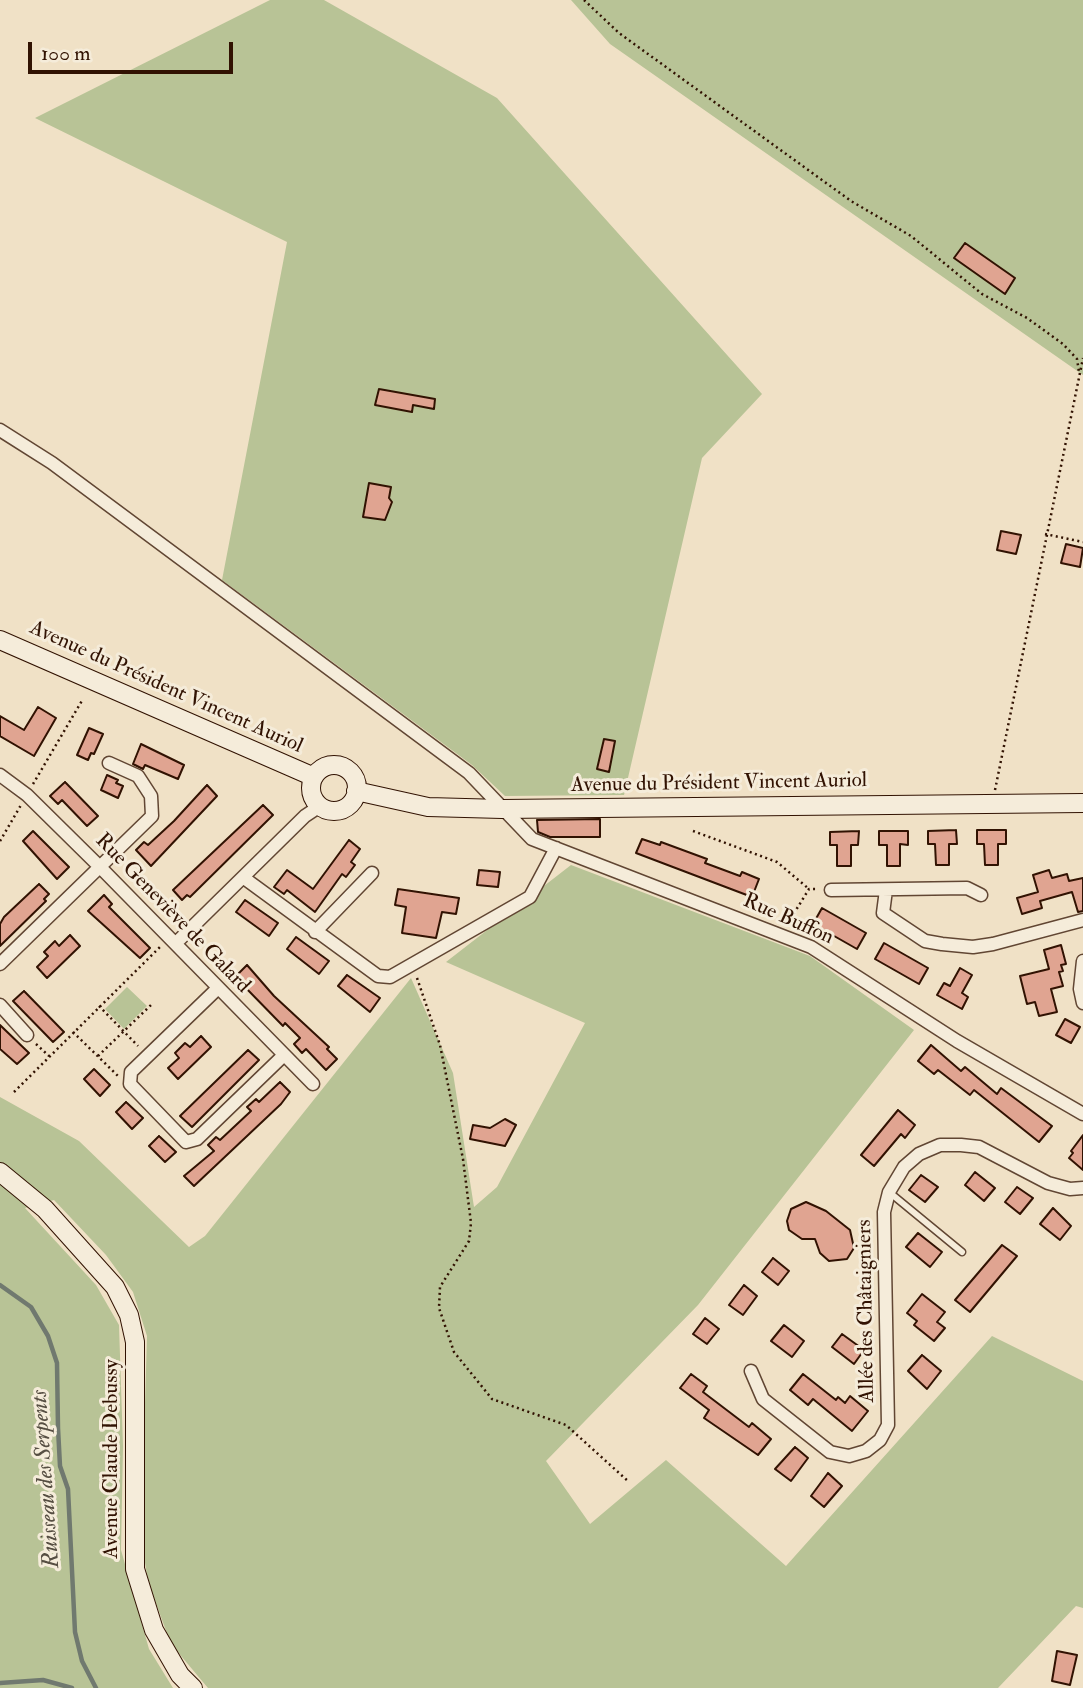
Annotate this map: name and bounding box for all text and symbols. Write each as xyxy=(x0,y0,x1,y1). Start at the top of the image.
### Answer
scale bar xyxy=(32,28,236,72)
text: 100 m xyxy=(41,40,91,67)
street label: Avenue du Président Vincent Auriol xyxy=(26,616,306,760)
street label: Avenue du Président Vincent Auriol xyxy=(571,769,867,799)
street label: Rue Geneviève de Galard xyxy=(89,829,255,999)
street label: Rue Buffon xyxy=(739,889,837,951)
street label: Allée des Châtaigniers xyxy=(853,1219,881,1403)
street label: Avenue Claude Debussy xyxy=(99,1359,125,1559)
water label: Ruisseau des Serpents xyxy=(27,1389,67,1569)

